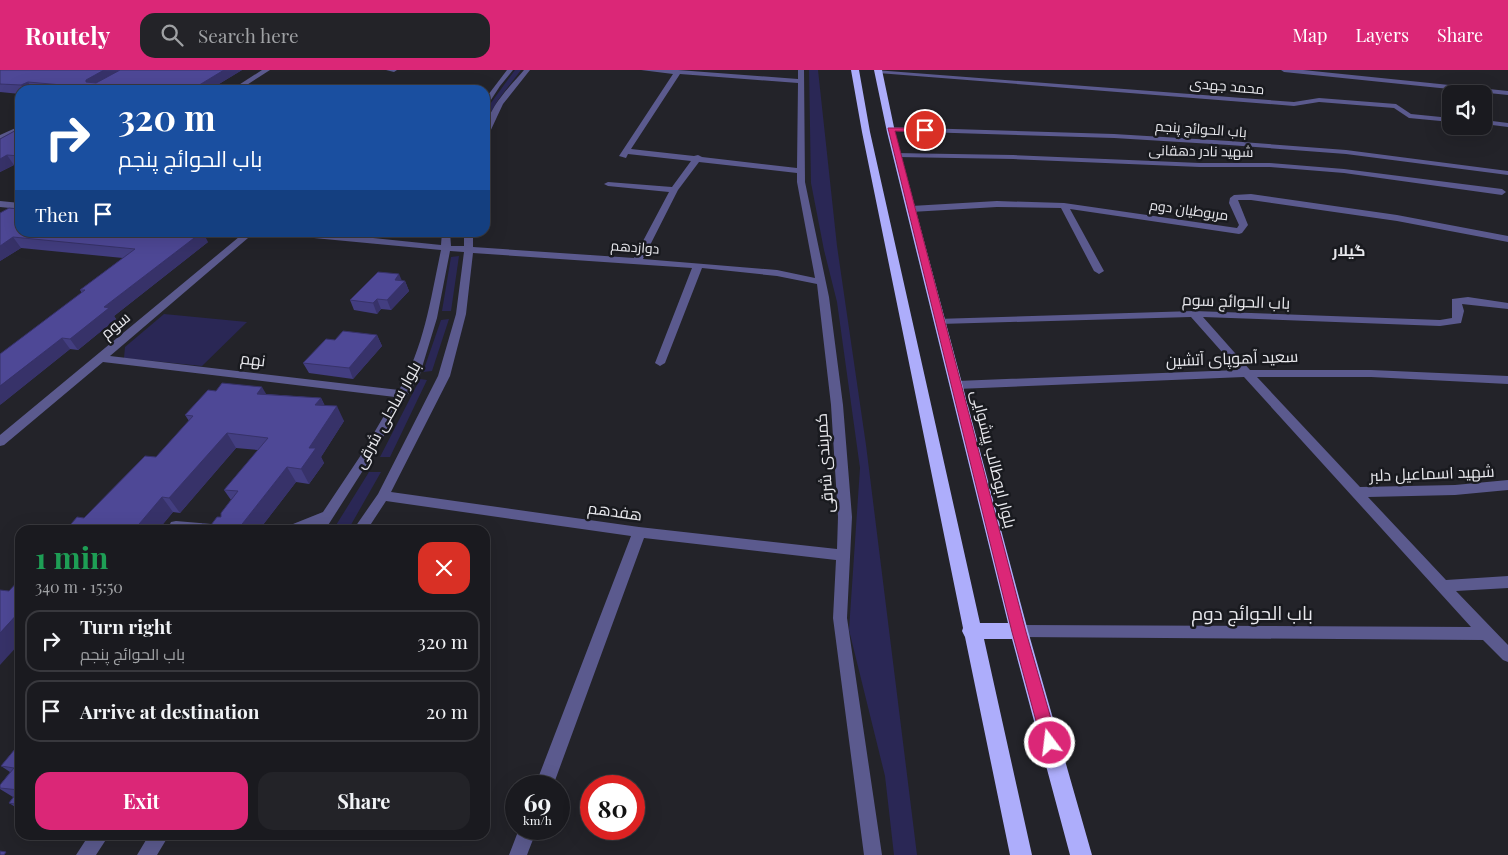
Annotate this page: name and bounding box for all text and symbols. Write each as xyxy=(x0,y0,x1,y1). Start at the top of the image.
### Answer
search box xyxy=(140,13,490,58)
text: Routely xyxy=(25,19,110,51)
icon: search xyxy=(158,21,186,49)
text: Search here xyxy=(198,22,299,48)
text: Map xyxy=(1292,23,1327,47)
text: Layers xyxy=(1355,23,1409,47)
text: Share xyxy=(1437,23,1483,47)
street label: محمد جهدی xyxy=(1189,73,1265,98)
map controls xyxy=(1442,85,1492,135)
button: sound xyxy=(1442,85,1492,135)
text: 320 m xyxy=(118,93,216,140)
icon: right xyxy=(35,105,100,170)
pin xyxy=(904,109,946,151)
icon: arrive xyxy=(911,116,939,144)
street label: باب الحوائج پنجم xyxy=(1154,116,1248,142)
street label: شهید نادر دهقانی xyxy=(1148,140,1254,161)
text: باب الحوائج پنجم xyxy=(118,143,262,173)
street label: مربوطیان دوم xyxy=(1148,195,1230,225)
icon: arrive xyxy=(89,200,117,228)
text: Then xyxy=(35,201,79,227)
street label: دوازدهم xyxy=(610,235,660,259)
district label: گیلار xyxy=(1332,240,1365,260)
street label: باب الحوائج سوم xyxy=(1181,288,1291,315)
street label: سوم xyxy=(95,306,135,345)
street label: سعید آهوپای آتشین xyxy=(1165,345,1299,372)
street label: نهم xyxy=(239,347,267,372)
street label: بلوار ساحلی شرقی xyxy=(348,358,426,472)
street label: بلوار ابوطالب پیشوایی xyxy=(965,388,1022,531)
street label: کمربندی شرقی xyxy=(810,412,838,514)
street label: شهید اسماعیل دلبر xyxy=(1368,460,1495,486)
street label: هفدهم xyxy=(586,496,644,527)
text: 1 min xyxy=(35,537,109,577)
button: close xyxy=(418,542,470,594)
text: 340 m · 15:50 xyxy=(35,576,123,597)
street label: باب الحوائج دوم xyxy=(1191,599,1313,627)
text: Turn right xyxy=(80,613,172,639)
icon: right xyxy=(37,627,65,655)
text: 320 m xyxy=(417,628,468,654)
text: باب الحوائج پنجم xyxy=(80,643,185,664)
icon: arrive xyxy=(37,697,65,725)
text: Arrive at destination xyxy=(80,698,260,724)
text: 20 m xyxy=(426,698,468,724)
position arrow xyxy=(1023,716,1075,768)
button: Exit xyxy=(35,772,248,830)
button: Share xyxy=(258,772,470,830)
speed limit sign: 80 xyxy=(580,775,645,840)
text: 69 xyxy=(524,785,551,818)
text: km/h xyxy=(523,812,552,828)

